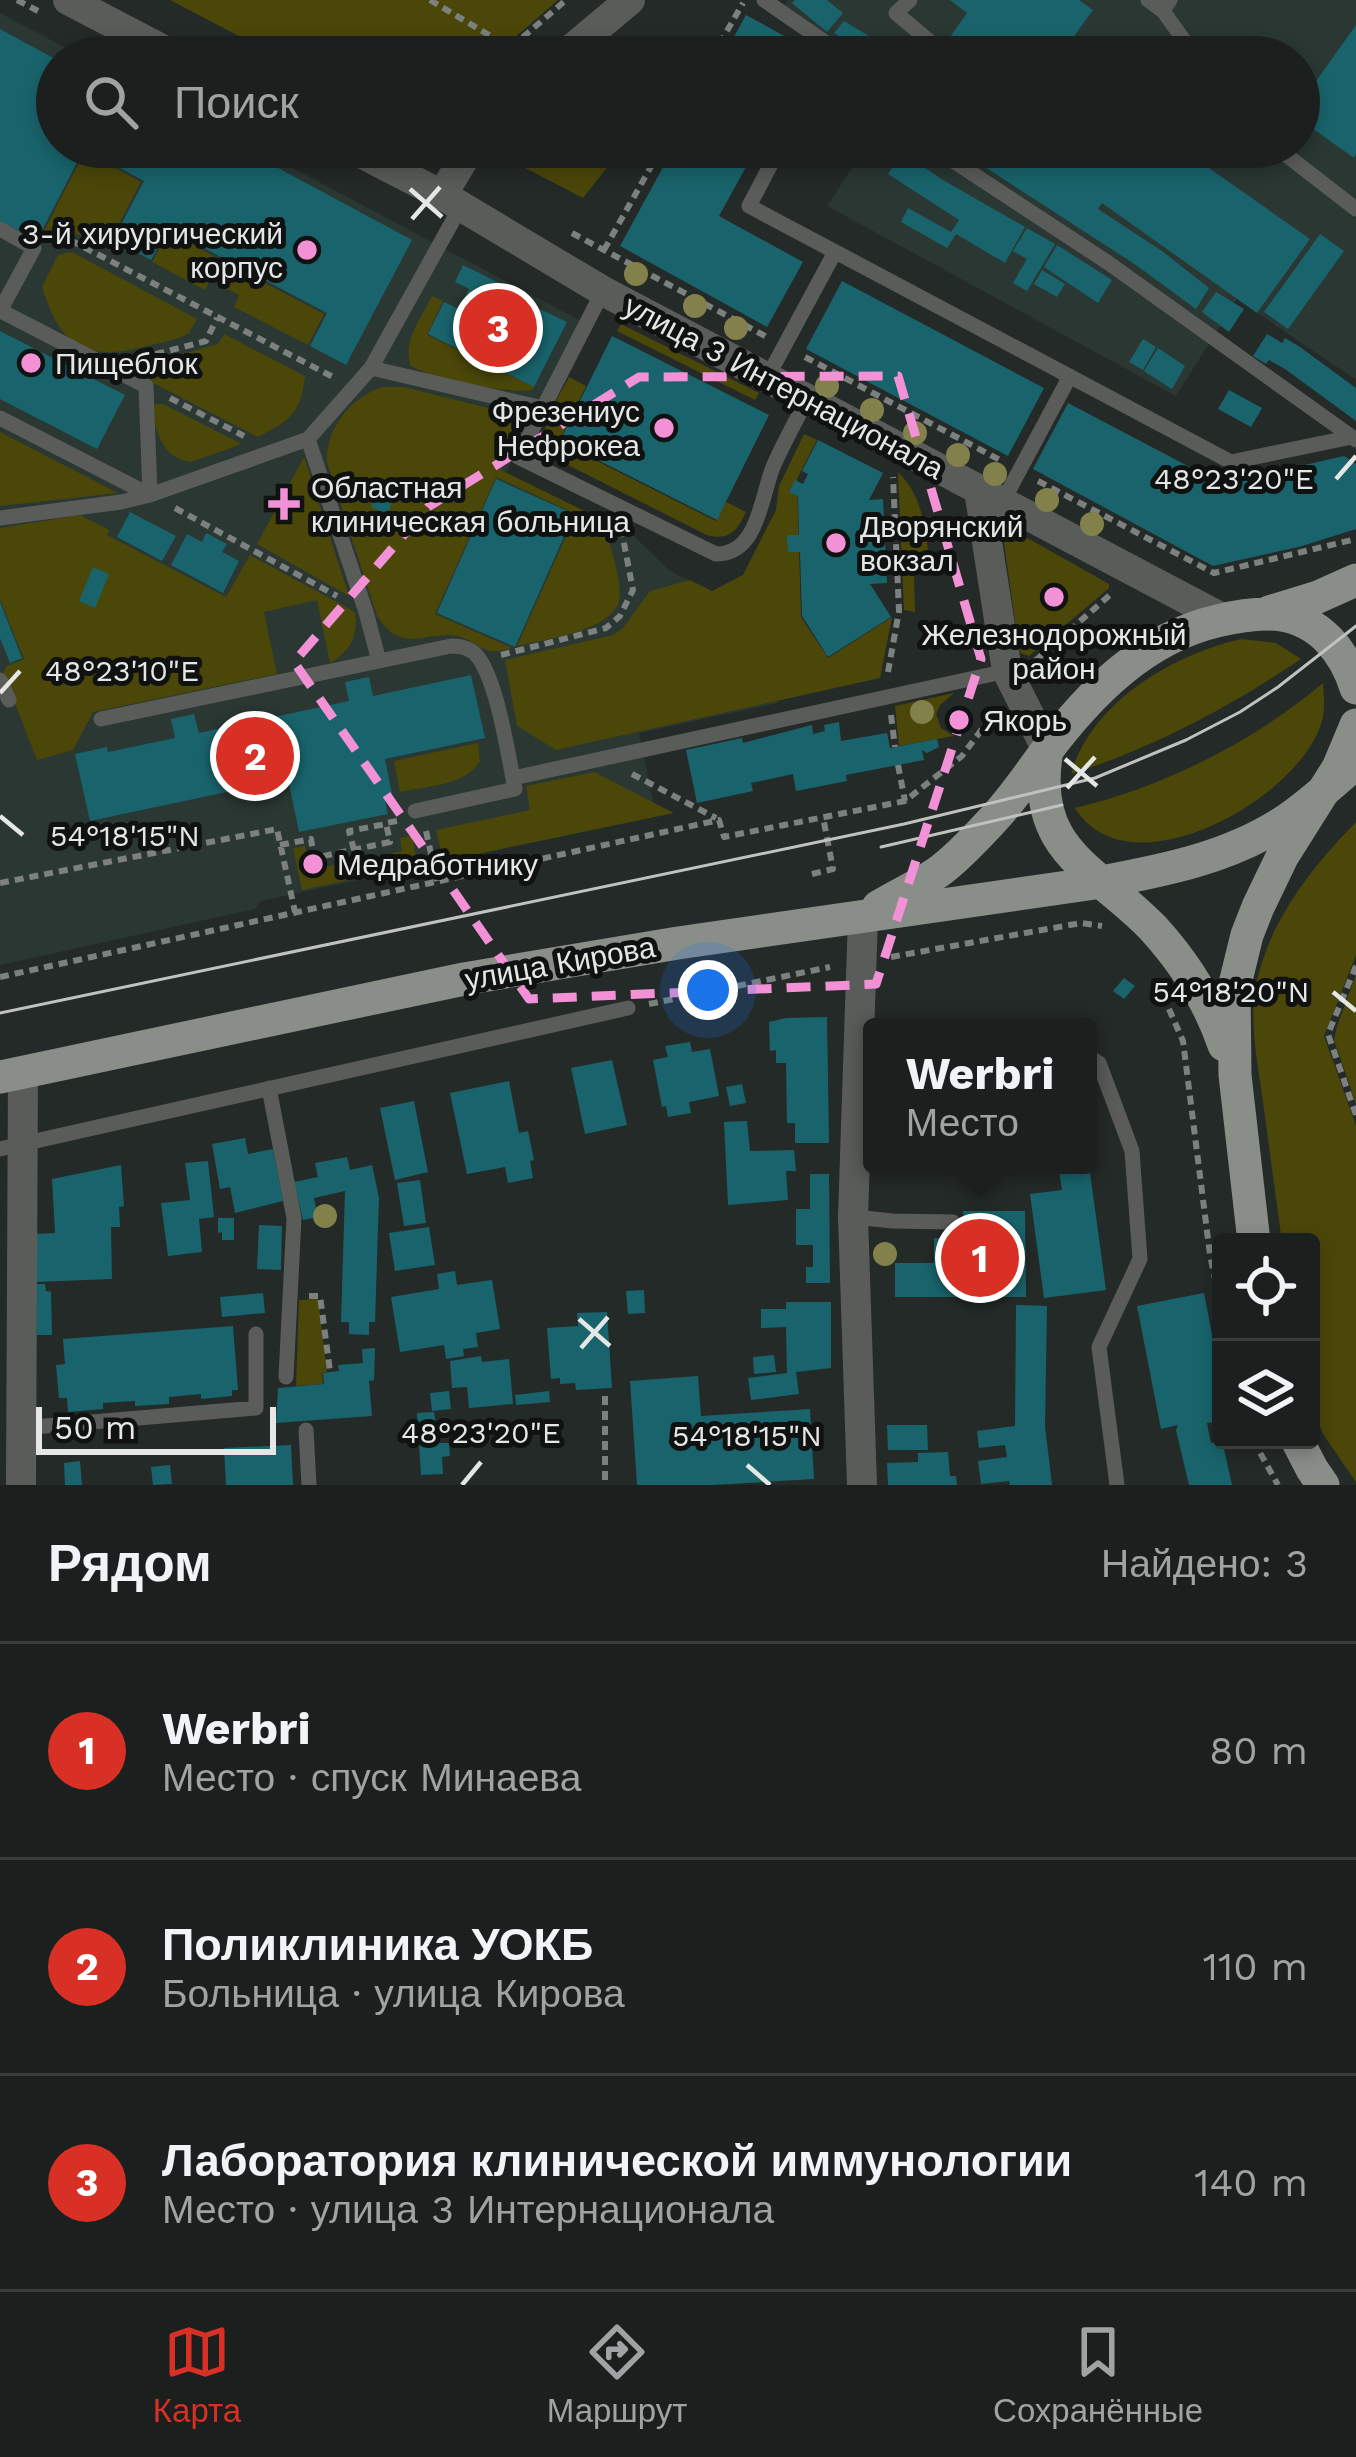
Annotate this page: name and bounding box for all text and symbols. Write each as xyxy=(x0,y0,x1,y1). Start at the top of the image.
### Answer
search box xyxy=(36,36,1320,168)
icon: search xyxy=(78,69,144,135)
text: Поиск xyxy=(174,76,299,129)
place label: 3-й хирургический корпус xyxy=(22,216,283,285)
marker: 3-й хирургический корпус xyxy=(294,237,320,263)
pin: 3 xyxy=(459,283,537,373)
street label: улица 3 Интернационала xyxy=(618,288,950,486)
place label: Пищеблок xyxy=(55,346,198,381)
marker: Пищеблок xyxy=(18,350,44,376)
place label: Фрезениус Нефрокеа xyxy=(491,394,640,463)
marker: Фрезениус Нефрокеа xyxy=(651,415,677,441)
text: 48°23'20"E xyxy=(1154,461,1314,496)
place label: Областная клиническая больница xyxy=(311,470,630,539)
marker: Областная клиническая больница xyxy=(268,488,300,520)
place label: Дворянский вокзал xyxy=(860,509,1023,578)
marker: Дворянский вокзал xyxy=(823,530,849,556)
marker: Железнодорожный район xyxy=(1041,584,1067,610)
place label: Железнодорожный район xyxy=(921,617,1187,686)
text: 48°23'10"E xyxy=(45,653,199,688)
place label: Якорь xyxy=(983,703,1067,738)
marker: Якорь xyxy=(946,707,972,733)
pin: 2 xyxy=(216,711,294,801)
text: 54°18'15"N xyxy=(50,818,200,853)
place label: Медработнику xyxy=(337,847,538,882)
marker: Медработнику xyxy=(300,851,326,877)
street label: улица Кирова xyxy=(462,929,658,997)
your location xyxy=(678,960,738,1020)
text: 54°18'20"N xyxy=(1152,974,1310,1009)
popup xyxy=(863,1018,1097,1174)
text: Werbri xyxy=(906,1047,1054,1100)
text: Место xyxy=(906,1100,1019,1145)
pin: 1 xyxy=(941,1213,1019,1303)
map controls xyxy=(1212,1233,1320,1449)
button: locate xyxy=(1212,1233,1320,1341)
button: layers xyxy=(1212,1341,1320,1449)
scale bar xyxy=(36,1401,276,1454)
text: 50 m xyxy=(54,1408,136,1447)
text: 48°23'20"E xyxy=(401,1415,561,1450)
text: 54°18'15"N xyxy=(672,1418,822,1453)
text: Рядом xyxy=(48,1534,212,1593)
text: Найдено: 3 xyxy=(1101,1541,1308,1586)
text: Werbri xyxy=(162,1702,311,1755)
text: 1 xyxy=(79,1728,95,1773)
text: 80 m xyxy=(1209,1728,1308,1773)
text: Место · спуск Минаева xyxy=(162,1755,581,1800)
text: Поликлиника УОКБ xyxy=(162,1918,593,1971)
text: 2 xyxy=(75,1944,99,1989)
text: 110 m xyxy=(1203,1944,1308,1989)
text: Больница · улица Кирова xyxy=(162,1971,625,2016)
text: Лаборатория клинической иммунологии xyxy=(162,2134,1072,2187)
text: 3 xyxy=(75,2160,99,2205)
text: 140 m xyxy=(1194,2160,1308,2205)
text: Место · улица 3 Интернационала xyxy=(162,2187,774,2232)
tab: Карта xyxy=(153,2319,241,2430)
tab: Маршрут xyxy=(547,2319,687,2430)
tab: Сохранённые xyxy=(993,2319,1203,2430)

